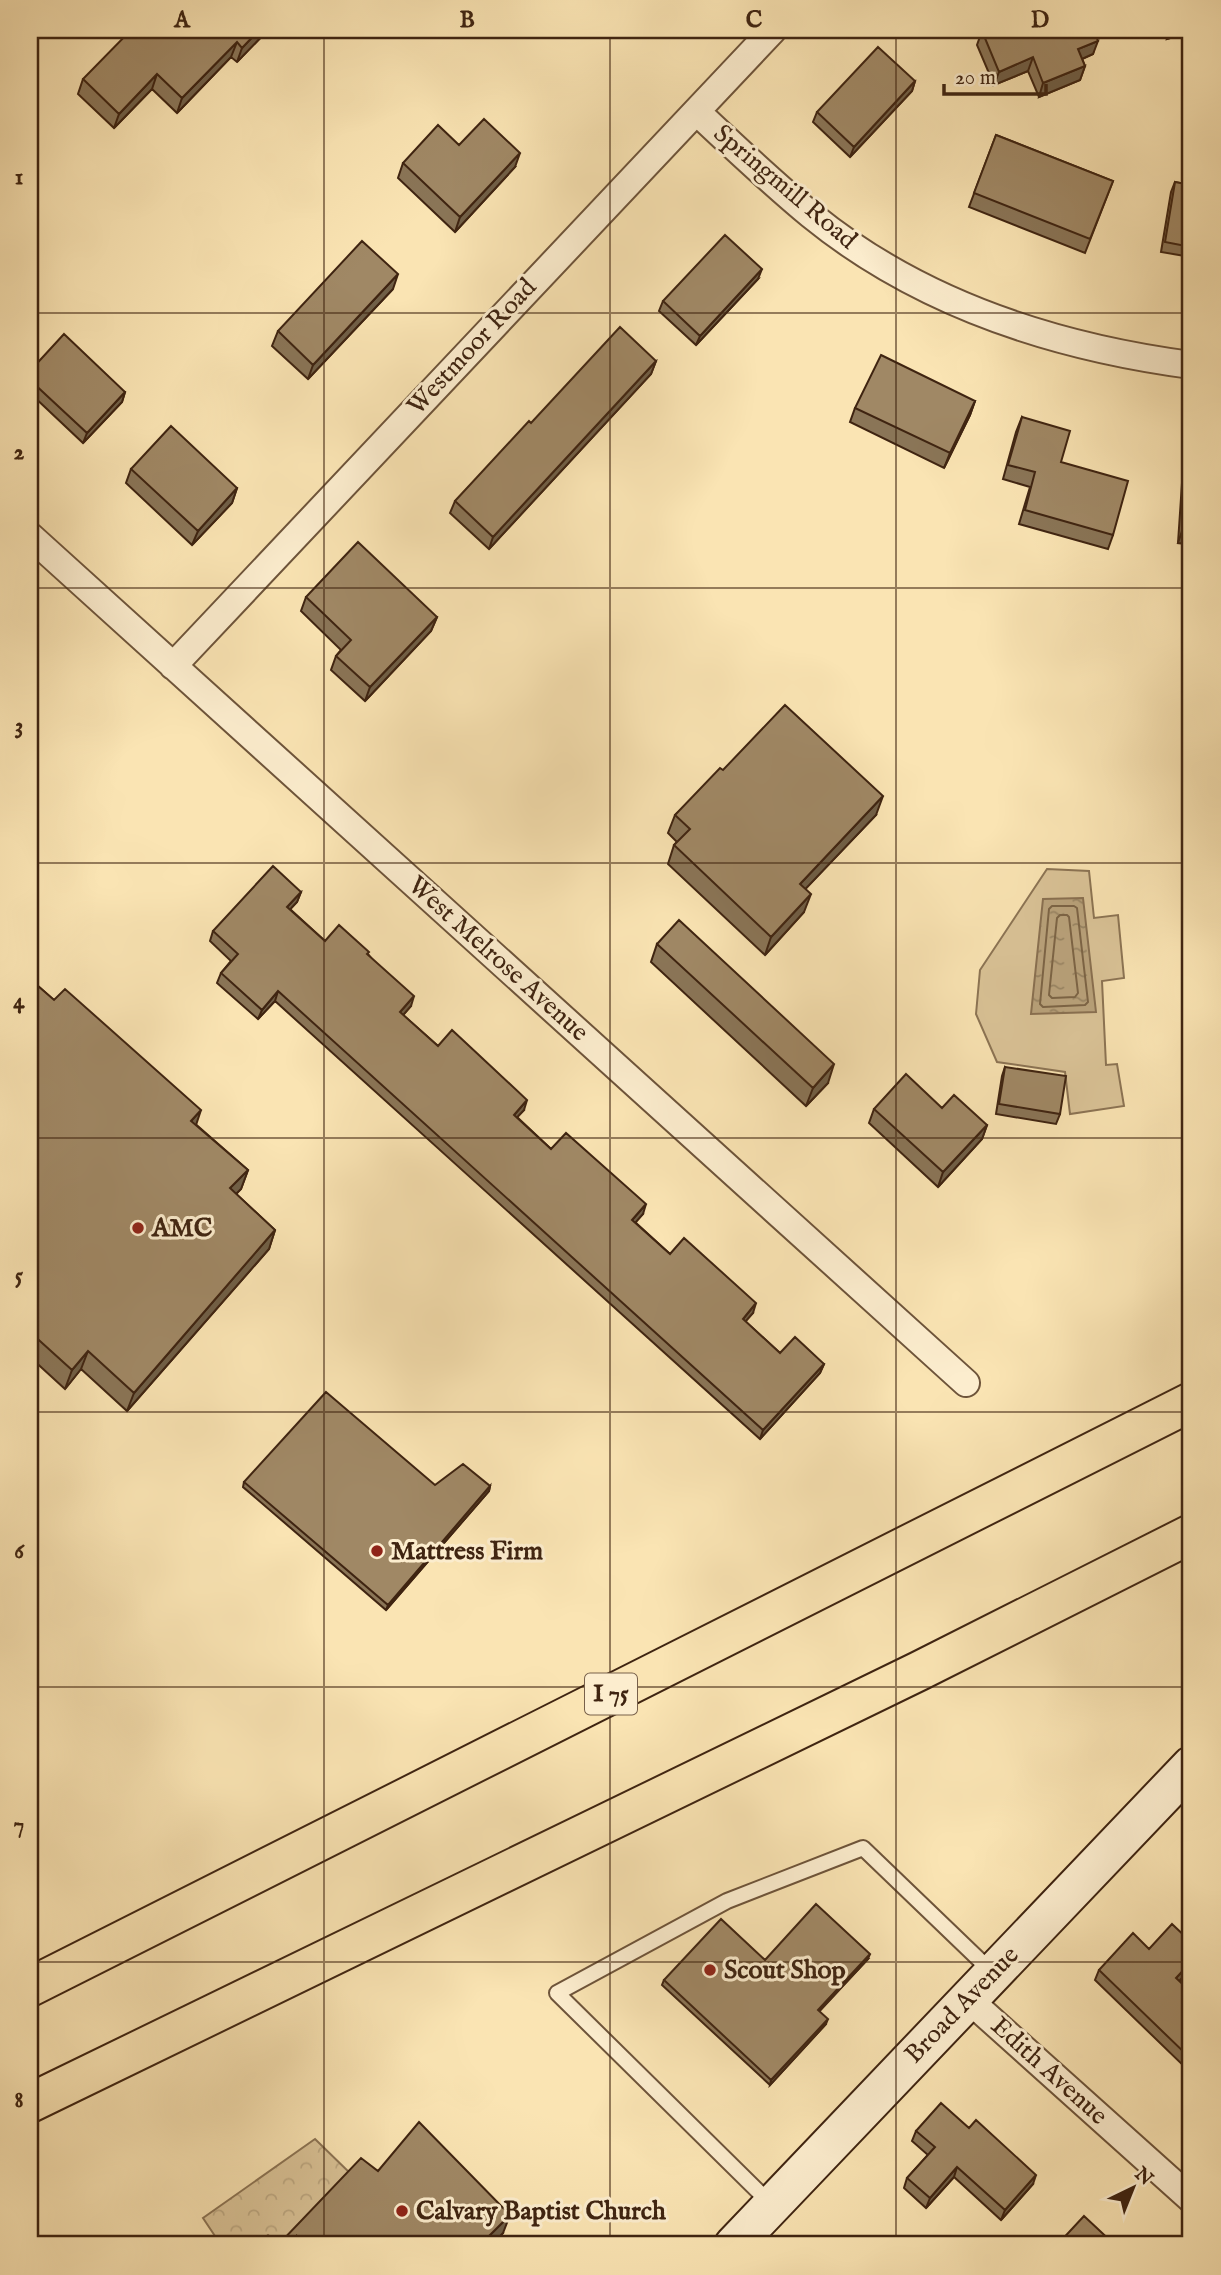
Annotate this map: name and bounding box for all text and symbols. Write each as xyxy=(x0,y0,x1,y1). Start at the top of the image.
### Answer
text: A xyxy=(173,6,191,35)
text: B xyxy=(459,6,475,35)
text: C xyxy=(746,6,763,35)
text: D xyxy=(1031,6,1049,35)
scale bar xyxy=(944,52,1046,96)
text: 20 m xyxy=(955,65,996,92)
street label: Springmill Road xyxy=(706,117,864,257)
text: 1 xyxy=(15,163,23,192)
street label: Westmoor Road xyxy=(400,272,544,422)
text: 2 xyxy=(14,438,25,467)
text: 3 xyxy=(15,712,23,741)
street label: West Melrose Avenue xyxy=(401,869,595,1049)
text: 4 xyxy=(13,987,25,1016)
place label: AMC xyxy=(151,1212,213,1245)
marker: AMC xyxy=(130,1220,146,1236)
text: 5 xyxy=(15,1262,24,1291)
place label: Mattress Firm xyxy=(391,1535,543,1568)
text: 6 xyxy=(14,1537,25,1566)
marker: Mattress Firm xyxy=(369,1543,385,1559)
road number: I 75 xyxy=(585,1674,637,1714)
text: 7 xyxy=(14,1811,24,1840)
street label: Broad Avenue xyxy=(898,1939,1026,2071)
place label: Scout Shop xyxy=(724,1954,846,1987)
marker: Scout Shop xyxy=(702,1962,718,1978)
street label: Edith Avenue xyxy=(983,2010,1115,2132)
text: 8 xyxy=(14,2086,24,2115)
north arrow xyxy=(1098,2152,1168,2222)
text: N xyxy=(1128,2162,1158,2192)
place label: Calvary Baptist Church xyxy=(416,2195,667,2228)
marker: Calvary Baptist Church xyxy=(394,2203,410,2219)

